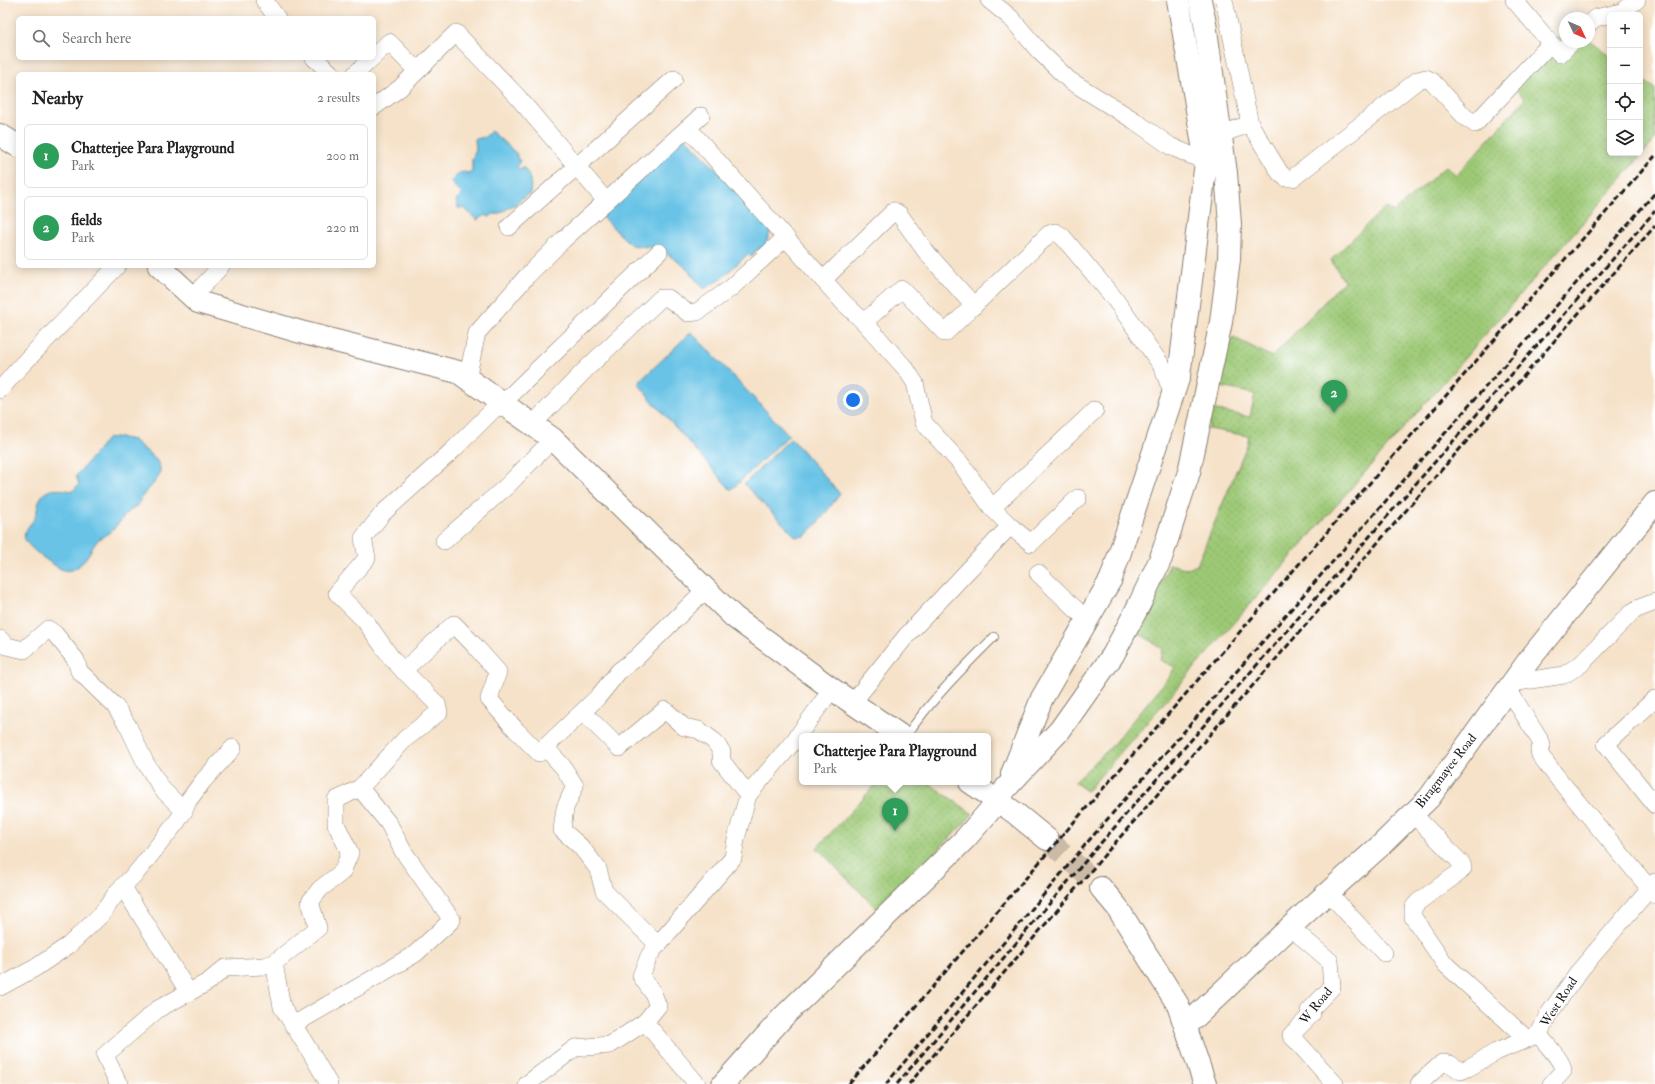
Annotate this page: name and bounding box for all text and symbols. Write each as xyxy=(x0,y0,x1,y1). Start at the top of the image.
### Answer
north arrow xyxy=(1559,12,1595,48)
map controls xyxy=(1607,12,1643,156)
button: + xyxy=(1607,12,1643,48)
search box xyxy=(16,16,376,60)
icon: search xyxy=(30,27,52,49)
text: Search here xyxy=(62,29,131,48)
button: − xyxy=(1607,48,1643,84)
button: locate xyxy=(1607,84,1643,120)
text: Nearby xyxy=(32,88,83,109)
text: 2 results xyxy=(317,90,360,106)
button: layers xyxy=(1607,120,1643,156)
text: Chatterjee Para Playground xyxy=(71,139,234,158)
text: 1 xyxy=(44,148,48,164)
text: 200 m xyxy=(326,148,359,164)
text: Park xyxy=(71,158,95,174)
text: fields xyxy=(71,211,102,230)
text: 2 xyxy=(43,220,49,236)
text: 220 m xyxy=(326,220,359,236)
text: Park xyxy=(71,230,95,246)
pin: 2 xyxy=(1321,380,1347,413)
your location xyxy=(843,390,863,410)
street label: Biragmayee Road xyxy=(1412,730,1481,812)
popup xyxy=(799,733,991,785)
text: Chatterjee Para Playground xyxy=(813,742,977,761)
text: Park xyxy=(813,761,837,777)
pin: 1 xyxy=(882,798,908,831)
street label: West Road xyxy=(1536,974,1581,1031)
street label: W Road xyxy=(1296,984,1336,1029)

